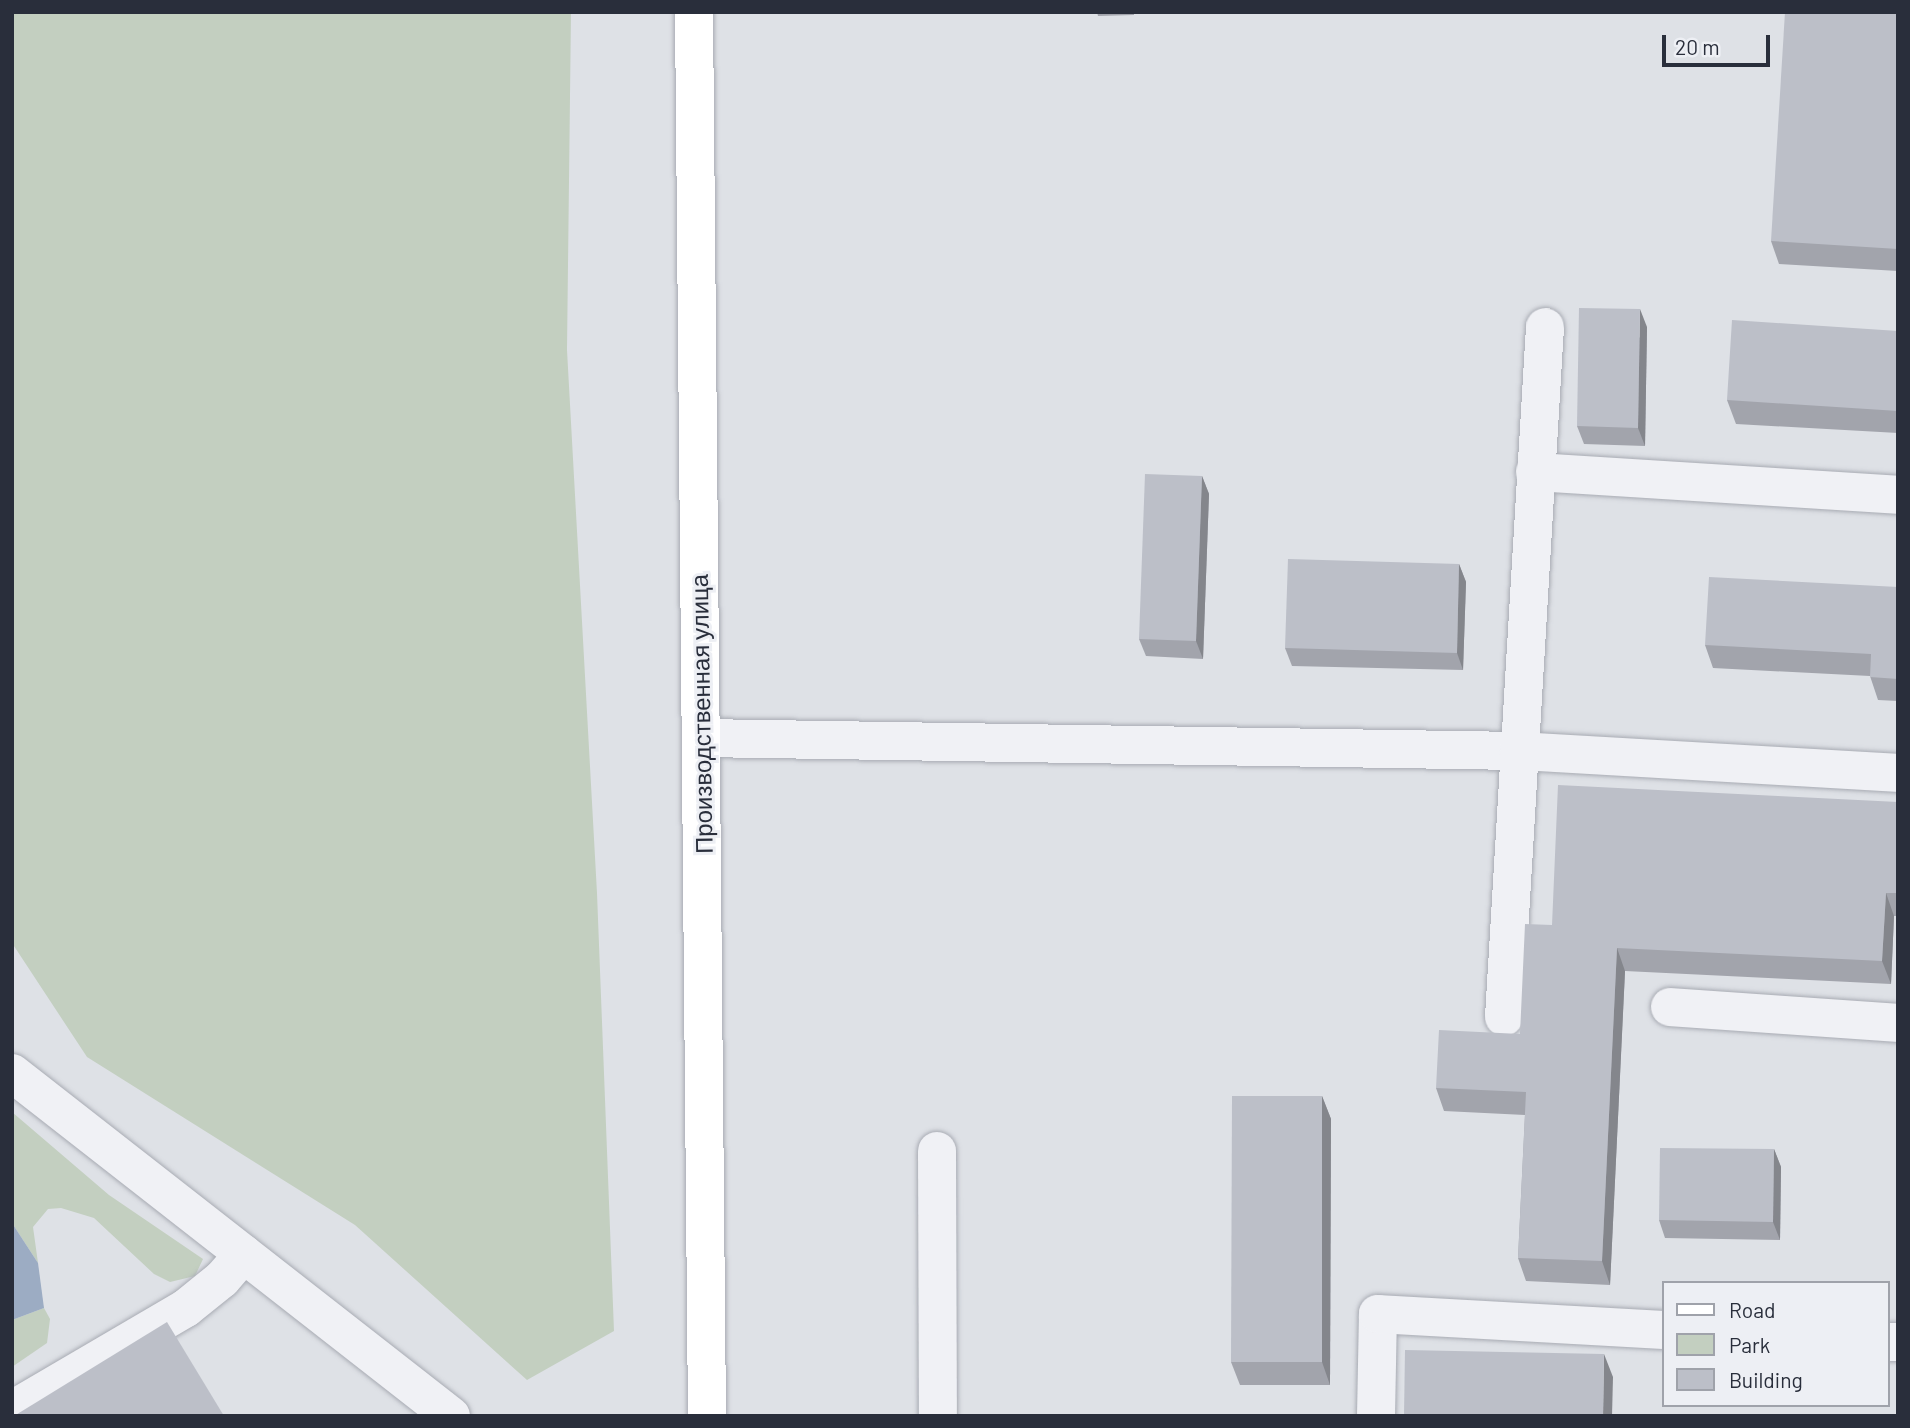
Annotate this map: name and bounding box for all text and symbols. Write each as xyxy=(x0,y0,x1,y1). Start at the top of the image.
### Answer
scale bar xyxy=(1665,21,1773,65)
text: 20 m xyxy=(1675,34,1720,59)
street label: Производственная улица xyxy=(684,574,718,854)
legend xyxy=(1661,1281,1889,1407)
text: Road xyxy=(1729,1297,1775,1322)
text: Park xyxy=(1729,1332,1770,1357)
text: Building xyxy=(1729,1367,1803,1392)

